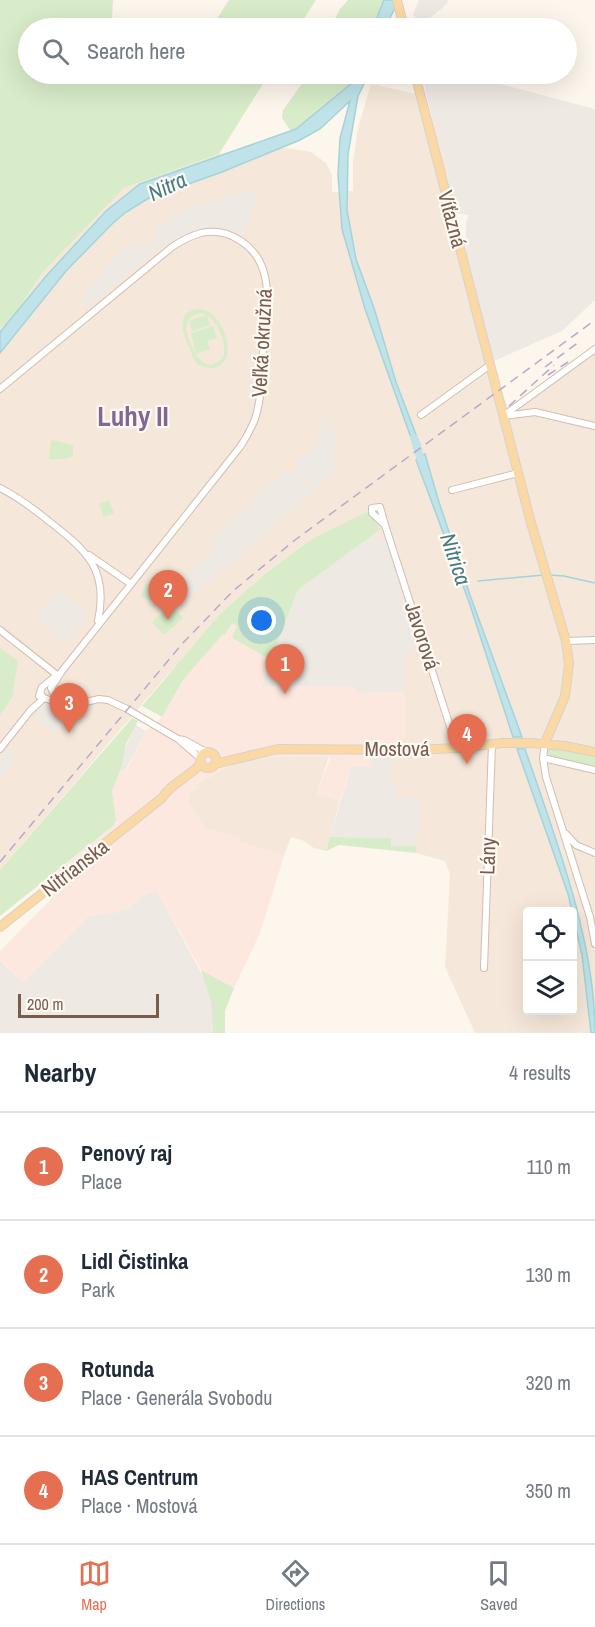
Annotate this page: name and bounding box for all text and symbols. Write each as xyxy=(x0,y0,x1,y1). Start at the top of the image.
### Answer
search box xyxy=(18,18,577,84)
icon: search xyxy=(39,35,72,68)
text: Search here xyxy=(87,36,185,66)
water label: Nitra xyxy=(143,164,191,208)
street label: Víťazná xyxy=(431,187,474,251)
street label: Veľká okružná xyxy=(244,287,279,398)
district label: Luhy II xyxy=(97,398,169,434)
water label: Nitrica xyxy=(433,529,479,589)
pin: 2 xyxy=(148,570,188,620)
street label: Javorová xyxy=(398,598,447,674)
your location xyxy=(247,606,276,635)
pin: 1 xyxy=(266,644,304,694)
pin: 3 xyxy=(50,684,88,733)
pin: 4 xyxy=(448,714,486,764)
street label: Mostová xyxy=(364,734,430,763)
street label: Nitrianska xyxy=(35,832,115,903)
street label: Lány xyxy=(472,836,503,875)
map controls xyxy=(523,907,577,1015)
button: locate xyxy=(523,907,577,961)
button: layers xyxy=(523,961,577,1015)
scale bar xyxy=(18,991,159,1019)
text: 200 m xyxy=(27,993,63,1015)
text: Nearby xyxy=(24,1055,96,1090)
text: 4 results xyxy=(509,1059,571,1086)
text: Penový raj xyxy=(81,1138,172,1168)
text: 1 xyxy=(39,1153,48,1180)
text: 110 m xyxy=(527,1153,571,1180)
text: Place xyxy=(81,1168,122,1195)
text: Lidl Čistinka xyxy=(81,1246,188,1276)
text: 2 xyxy=(39,1261,48,1288)
text: 130 m xyxy=(525,1261,571,1288)
text: Park xyxy=(81,1276,115,1303)
text: Rotunda xyxy=(81,1354,154,1384)
text: 3 xyxy=(39,1369,48,1396)
text: 320 m xyxy=(525,1369,571,1396)
text: Place · Generála Svobodu xyxy=(81,1384,272,1411)
text: HAS Centrum xyxy=(81,1462,198,1492)
text: 4 xyxy=(39,1477,48,1504)
text: 350 m xyxy=(525,1477,571,1504)
text: Place · Mostová xyxy=(81,1492,198,1519)
tab: Map xyxy=(78,1557,111,1615)
tab: Directions xyxy=(266,1557,325,1615)
tab: Saved xyxy=(480,1557,518,1615)

